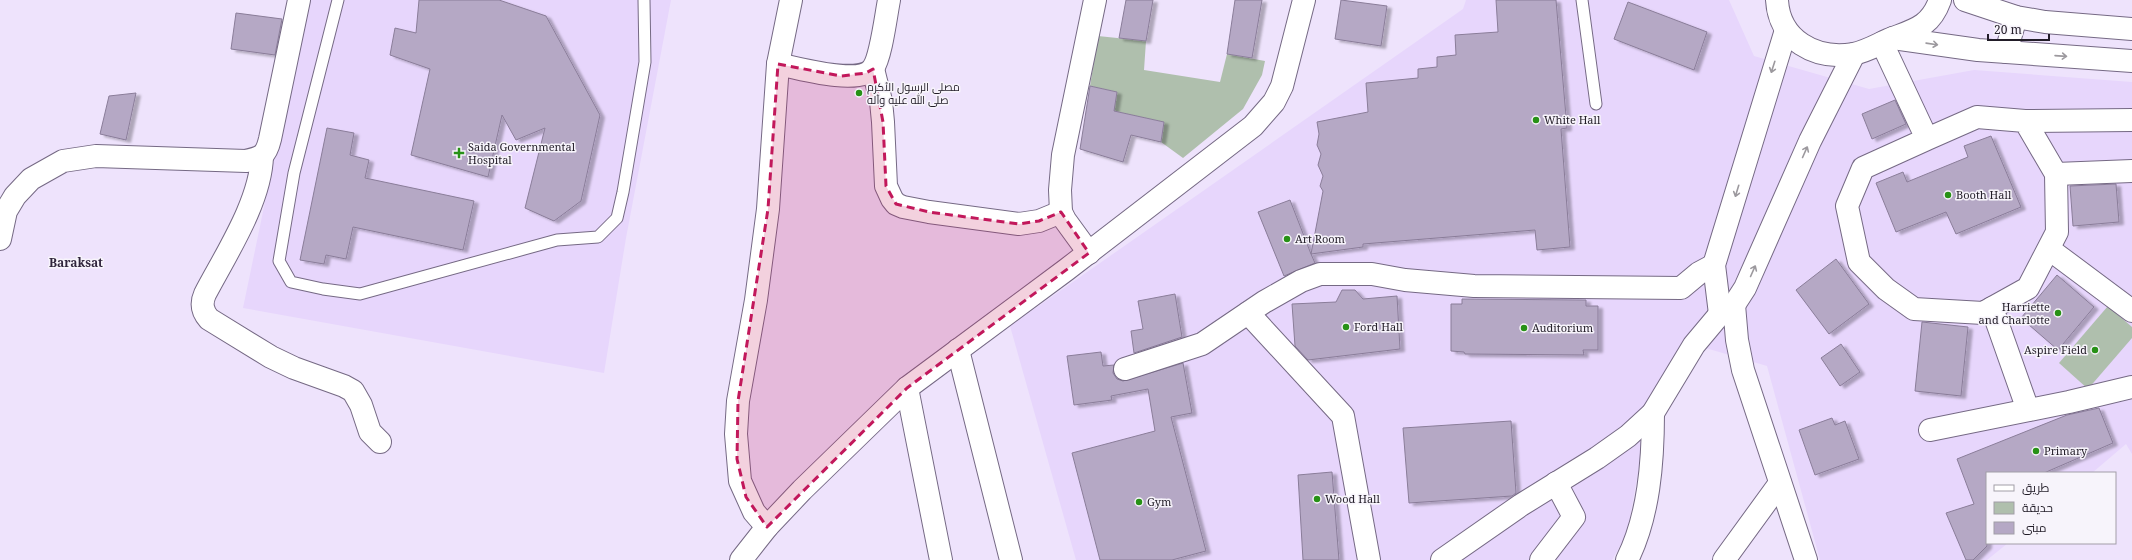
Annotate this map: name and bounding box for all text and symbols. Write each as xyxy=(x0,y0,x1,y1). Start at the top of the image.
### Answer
scale bar xyxy=(1988,16,2049,42)
text: 20 m xyxy=(1994,21,2022,38)
one-way arrow xyxy=(1925,40,1938,47)
one-way arrow xyxy=(2054,53,2067,60)
one-way arrow xyxy=(1769,60,1776,73)
place label: مصلى الرسول الأكرم صلى الله عليه وآله xyxy=(867,79,960,107)
marker: مصلى الرسول الأكرم صلى الله عليه وآله xyxy=(854,88,864,98)
place label: White Hall xyxy=(1544,112,1601,127)
marker: White Hall xyxy=(1531,115,1541,125)
place label: Saida Governmental Hospital xyxy=(468,139,576,167)
marker: Saida Governmental Hospital xyxy=(453,147,465,159)
one-way arrow xyxy=(1802,147,1810,159)
one-way arrow xyxy=(1733,185,1740,198)
place label: Booth Hall xyxy=(1956,187,2012,202)
marker: Booth Hall xyxy=(1943,190,1953,200)
place label: Art Room xyxy=(1295,231,1346,246)
marker: Art Room xyxy=(1282,234,1292,244)
district label: Baraksat xyxy=(49,254,103,271)
one-way arrow xyxy=(1750,266,1758,278)
place label: Harriette and Charlotte xyxy=(1979,299,2050,327)
marker: Harriette and Charlotte xyxy=(2053,308,2063,318)
place label: Ford Hall xyxy=(1354,319,1404,334)
place label: Auditorium xyxy=(1532,320,1594,335)
marker: Ford Hall xyxy=(1341,322,1351,332)
marker: Auditorium xyxy=(1519,323,1529,333)
place label: Aspire Field xyxy=(2024,342,2087,357)
marker: Aspire Field xyxy=(2090,345,2100,355)
place label: Primary xyxy=(2044,443,2088,458)
marker: Primary xyxy=(2031,446,2041,456)
legend xyxy=(1986,472,2116,544)
text: طريق xyxy=(2022,479,2050,496)
place label: Wood Hall xyxy=(1325,491,1380,506)
place label: Gym xyxy=(1147,494,1172,509)
marker: Wood Hall xyxy=(1312,494,1322,504)
marker: Gym xyxy=(1134,497,1144,507)
text: حديقة xyxy=(2022,499,2053,516)
text: مبنى xyxy=(2022,519,2047,536)

